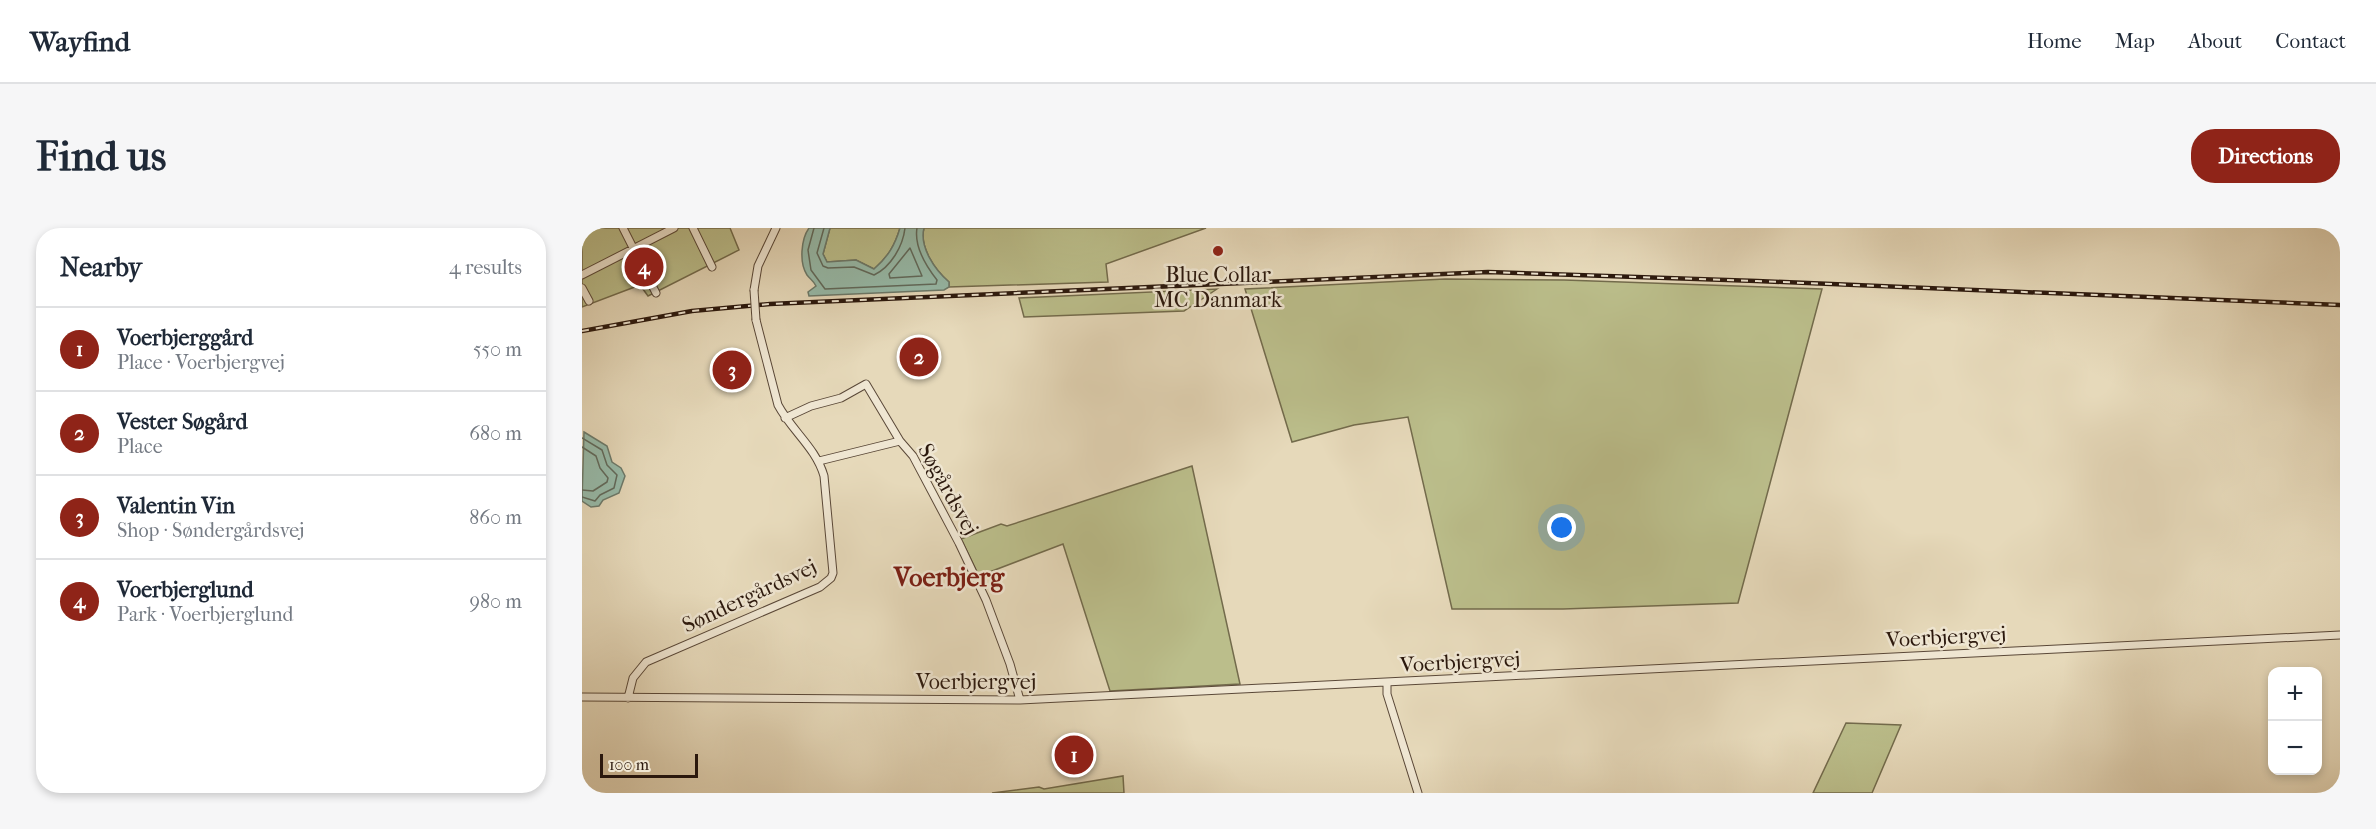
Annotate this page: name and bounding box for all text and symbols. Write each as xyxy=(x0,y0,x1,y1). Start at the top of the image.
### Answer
text: Wayfind xyxy=(30,25,130,58)
text: Home xyxy=(2027,29,2082,53)
text: Map xyxy=(2115,29,2155,53)
text: About xyxy=(2188,29,2242,53)
text: Contact xyxy=(2275,29,2346,53)
button: Directions xyxy=(2191,129,2340,183)
text: Find us xyxy=(36,132,166,181)
pin: 4 xyxy=(624,244,664,290)
marker: Blue Collar MC Danmark xyxy=(1211,244,1225,258)
text: Nearby xyxy=(60,252,142,283)
text: 4 results xyxy=(449,256,522,279)
place label: Blue Collar MC Danmark xyxy=(1154,262,1283,313)
text: Voerbjerggård xyxy=(117,325,253,351)
pin: 2 xyxy=(900,334,938,380)
text: 1 xyxy=(76,338,83,361)
text: 550 m xyxy=(473,338,522,361)
pin: 3 xyxy=(712,348,752,392)
text: Place · Voerbjergvej xyxy=(117,351,285,374)
text: Vester Søgård xyxy=(117,409,247,435)
text: 2 xyxy=(74,422,85,445)
text: 680 m xyxy=(469,422,522,445)
text: Place xyxy=(117,435,163,458)
street label: Søgårdsvej xyxy=(912,439,984,540)
text: Valentin Vin xyxy=(117,493,235,519)
text: 3 xyxy=(75,506,84,529)
text: 860 m xyxy=(469,506,522,529)
your location xyxy=(1547,513,1576,542)
text: Shop · Søndergårdsvej xyxy=(117,519,304,542)
street label: Søndergårdsvej xyxy=(678,553,821,638)
district label: Voerbjerg xyxy=(893,562,1005,593)
text: Voerbjerglund xyxy=(117,577,253,603)
text: 4 xyxy=(74,590,85,613)
text: 980 m xyxy=(470,590,522,613)
text: Park · Voerbjerglund xyxy=(117,603,293,626)
street label: Voerbjergvej xyxy=(1884,621,2007,653)
street label: Voerbjergvej xyxy=(1398,646,1521,678)
map controls xyxy=(2268,667,2322,775)
button: + xyxy=(2268,667,2322,721)
street label: Voerbjergvej xyxy=(915,669,1036,695)
button: − xyxy=(2268,721,2322,775)
pin: 1 xyxy=(1054,732,1094,778)
scale bar xyxy=(600,751,698,778)
text: 100 m xyxy=(609,755,649,774)

